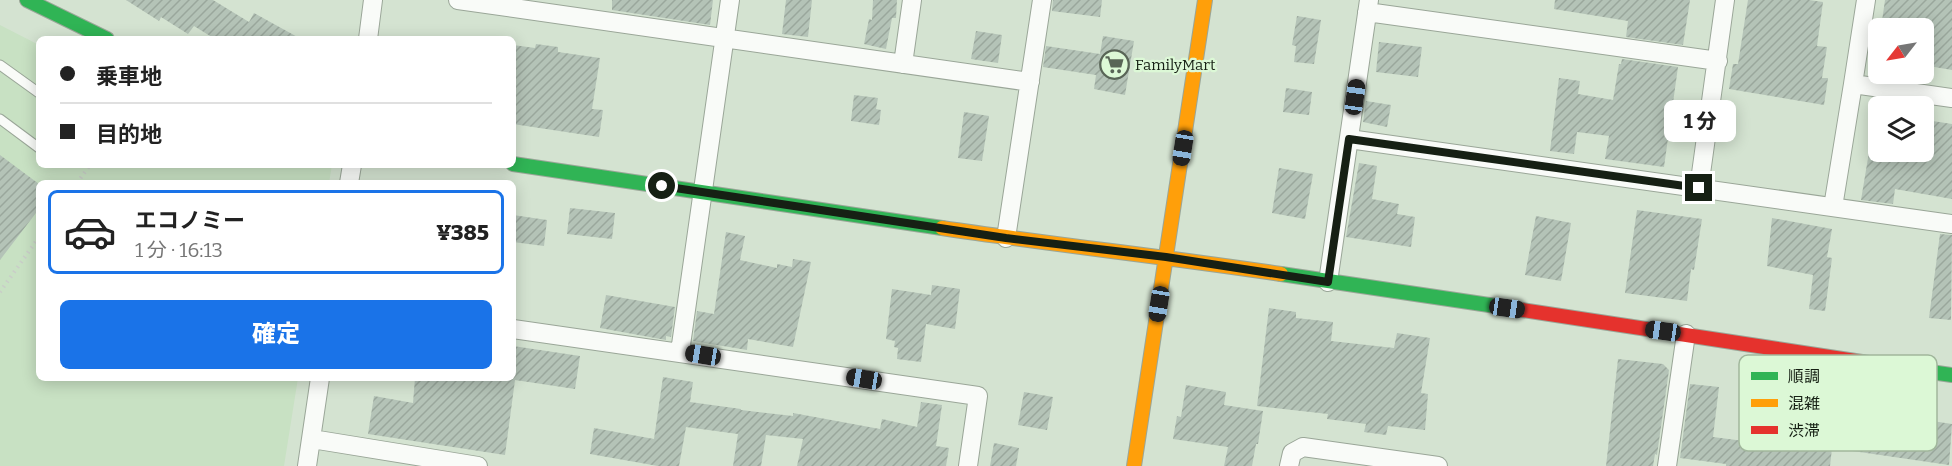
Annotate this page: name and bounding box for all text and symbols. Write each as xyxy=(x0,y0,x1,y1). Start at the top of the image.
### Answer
north arrow xyxy=(1868,18,1934,84)
map controls xyxy=(1868,18,1934,162)
supermarket icon: FamilyMart xyxy=(1098,49,1130,81)
place label: FamilyMart xyxy=(1135,56,1216,74)
text: 乗車地 xyxy=(96,63,162,90)
car xyxy=(1344,78,1366,116)
button: layers xyxy=(1868,96,1934,162)
callout: 1 分 xyxy=(1663,101,1735,143)
text: 1 分 xyxy=(1684,109,1716,133)
text: 目的地 xyxy=(96,121,162,148)
car xyxy=(1171,129,1195,167)
route start xyxy=(648,172,675,199)
route end xyxy=(1685,174,1712,201)
icon: car xyxy=(63,205,117,259)
text: エコノミー xyxy=(135,207,245,234)
text: ¥385 xyxy=(436,219,489,246)
text: 1 分 · 16:13 xyxy=(135,238,223,262)
car xyxy=(1147,285,1171,323)
car xyxy=(1488,297,1526,319)
button: 確定 xyxy=(60,300,492,369)
car xyxy=(1644,320,1682,342)
car xyxy=(684,343,722,367)
legend xyxy=(1739,355,1937,451)
car xyxy=(845,367,883,391)
text: 順調 xyxy=(1788,367,1820,386)
text: 混雑 xyxy=(1788,394,1820,413)
text: 渋滞 xyxy=(1788,421,1820,440)

